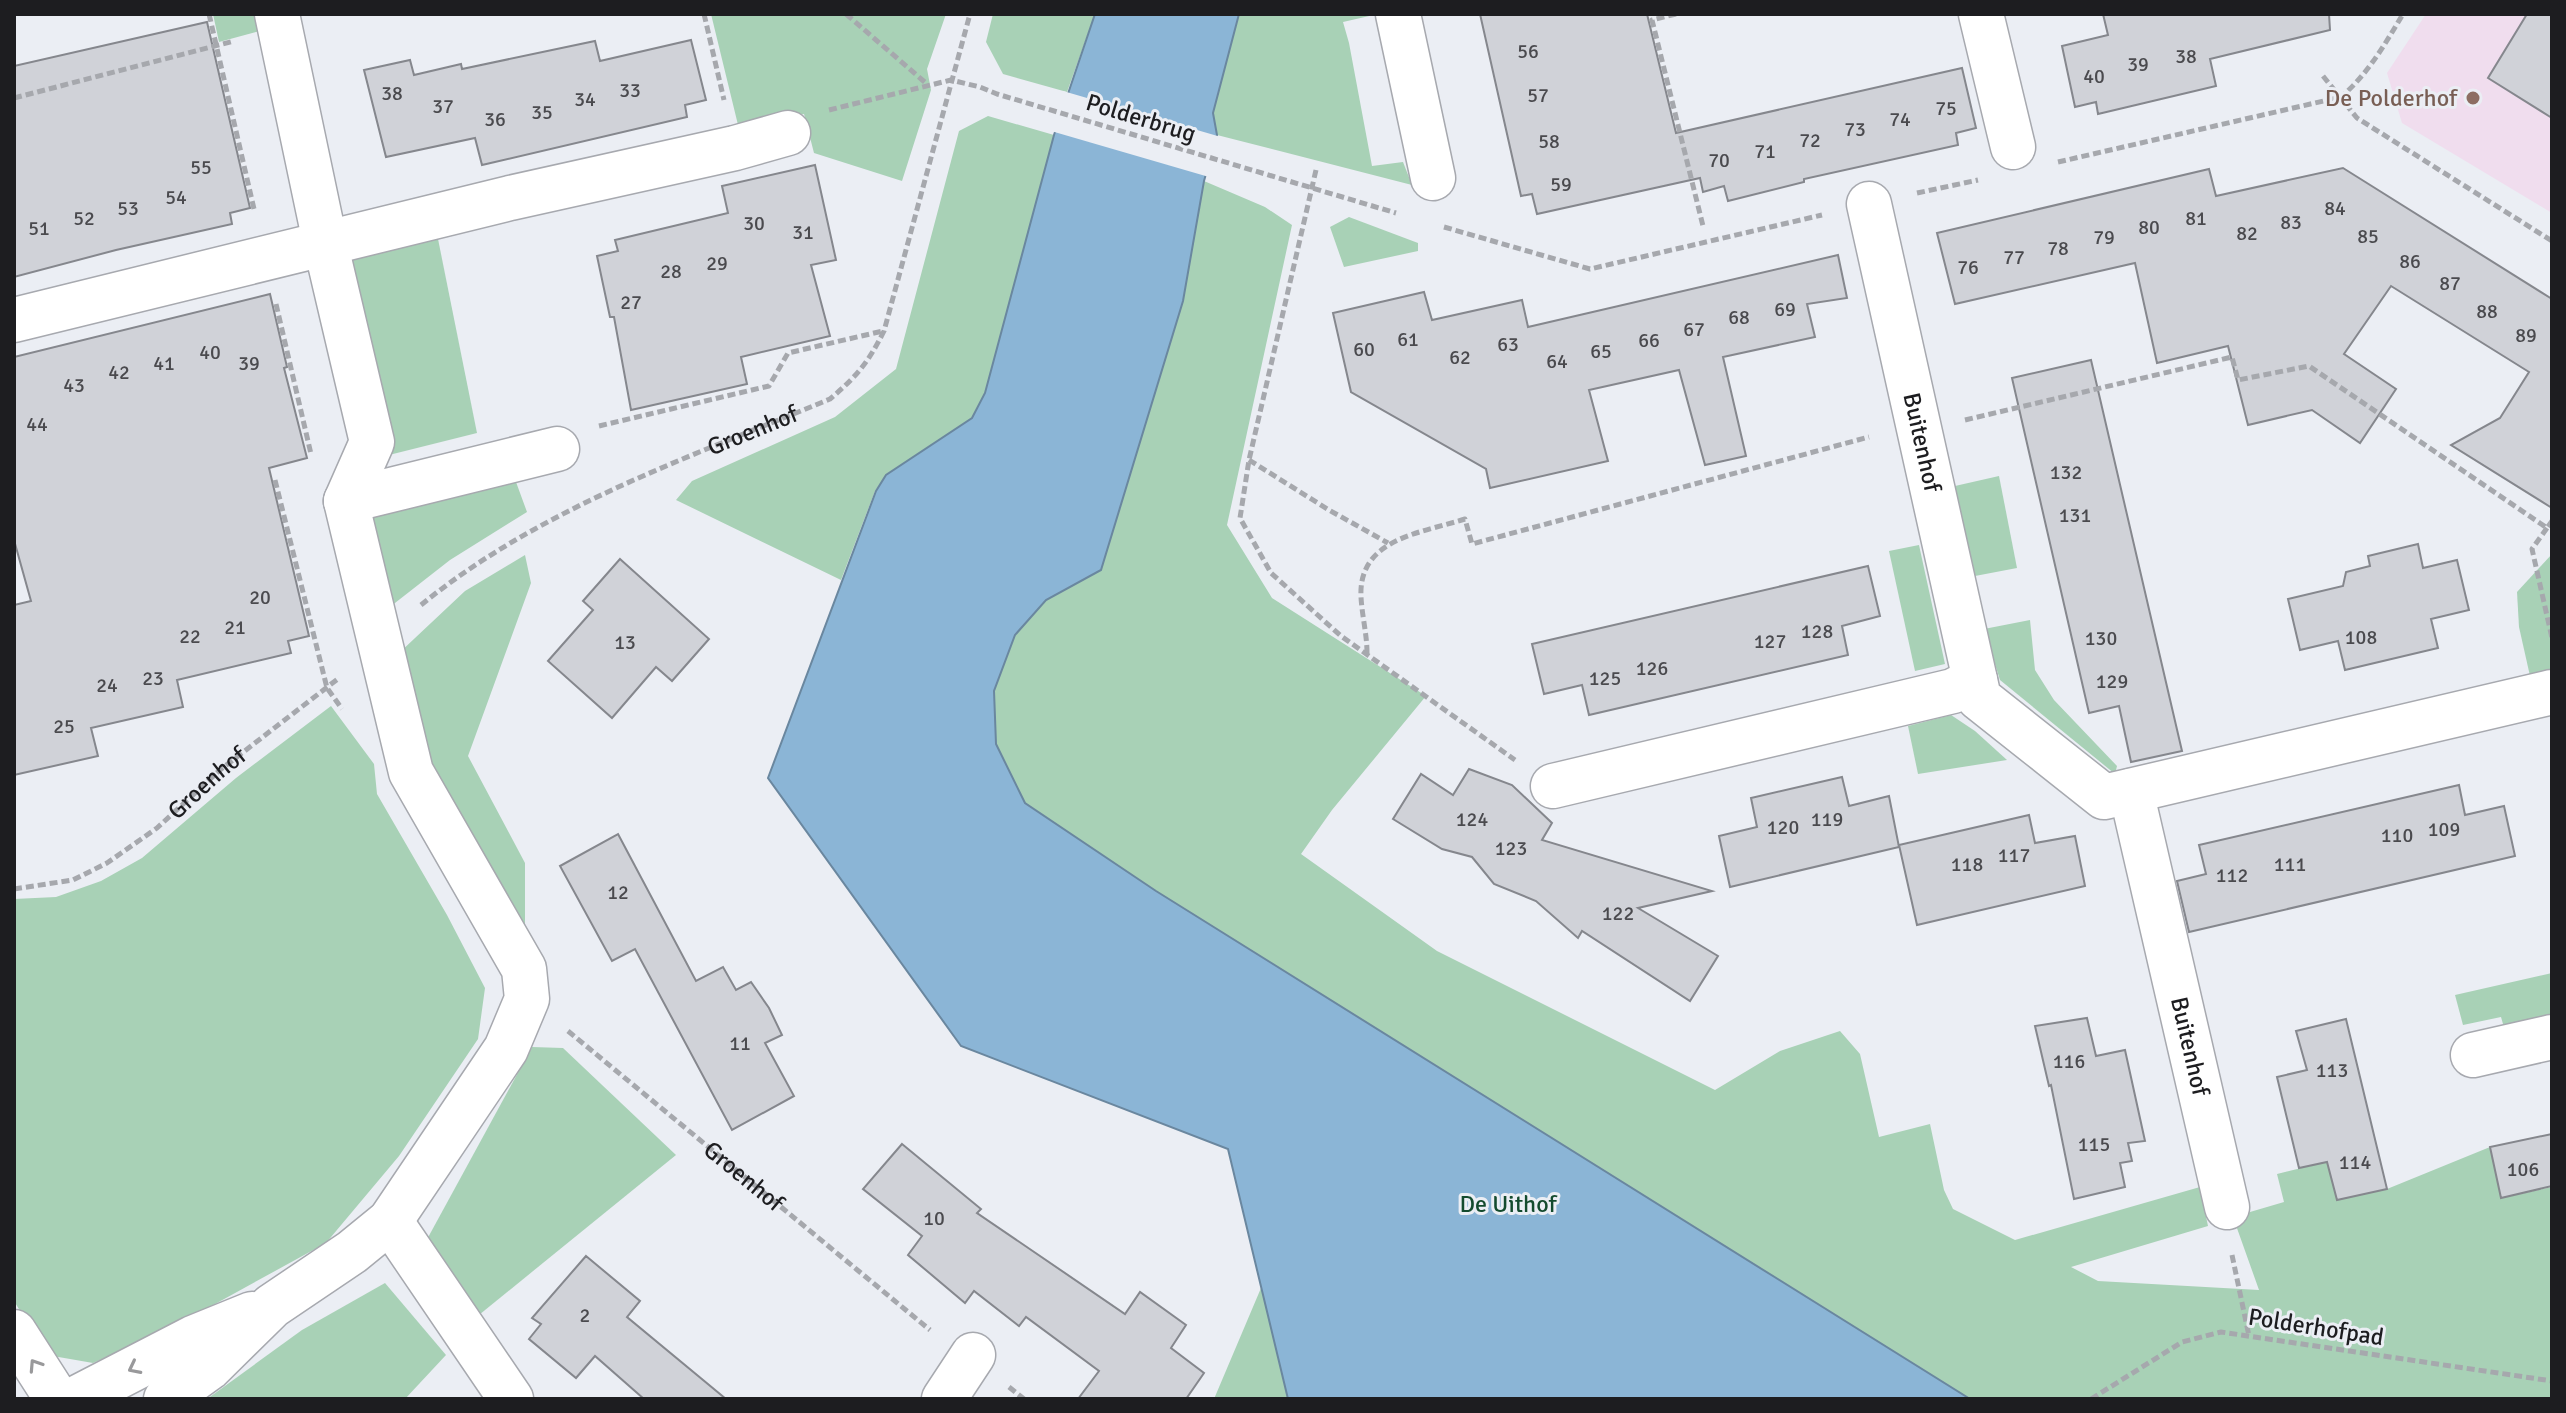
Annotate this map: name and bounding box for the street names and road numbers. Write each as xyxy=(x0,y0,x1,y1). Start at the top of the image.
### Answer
street label: Polderbrug xyxy=(1082,87,1200,149)
street label: Buitenhof xyxy=(1896,390,1948,496)
street label: Groenhof xyxy=(703,398,803,462)
street label: Groenhof xyxy=(161,740,253,826)
street label: Buitenhof xyxy=(2164,994,2216,1100)
street label: Groenhof xyxy=(698,1134,791,1219)
street label: Polderhofpad xyxy=(2246,1301,2386,1353)

